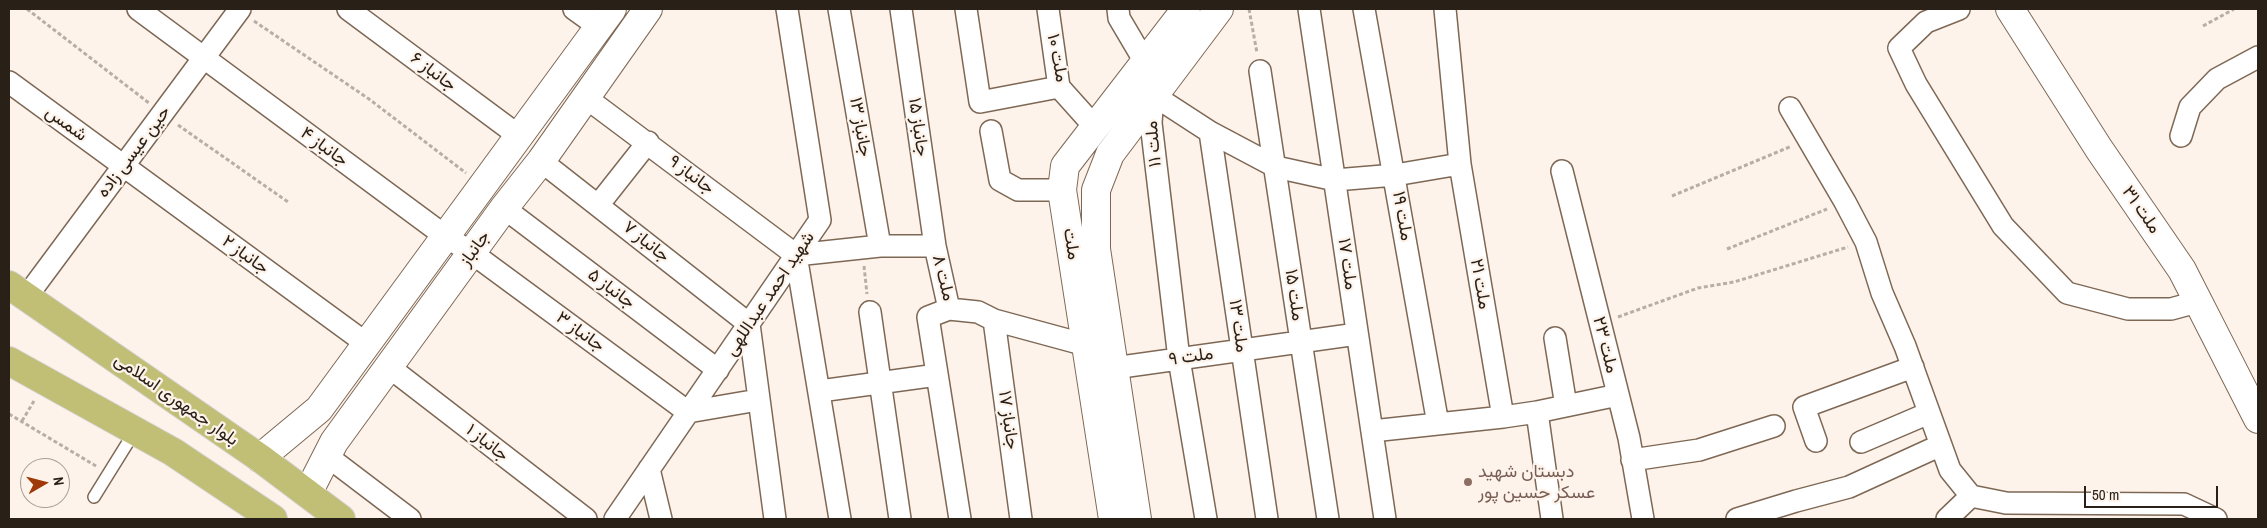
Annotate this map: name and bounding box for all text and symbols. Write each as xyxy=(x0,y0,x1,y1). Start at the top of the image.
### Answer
street label: ملت ۱۰ xyxy=(1042,32,1072,84)
street label: جانباز ۶ xyxy=(406,48,460,96)
street label: جانباز ۱۳ xyxy=(844,95,876,159)
street label: جانباز ۱۵ xyxy=(903,96,933,158)
street label: شمس xyxy=(41,102,91,146)
street label: حین عیسی زاده xyxy=(92,102,176,202)
street label: ملت ۱۱ xyxy=(1141,120,1167,168)
street label: جانباز ۴ xyxy=(296,123,352,171)
street label: جانباز ۹ xyxy=(664,151,718,199)
street label: ملت ۳۱ xyxy=(2117,182,2165,238)
street label: ملت ۱۹ xyxy=(1387,189,1417,243)
street label: جانباز ۷ xyxy=(618,217,674,267)
street label: ملت xyxy=(1058,226,1084,262)
street label: جانباز xyxy=(455,227,495,271)
street label: شهید احمد عبداللهی xyxy=(720,228,820,360)
street label: جانباز ۲ xyxy=(217,231,273,279)
street label: ملت ۱۷ xyxy=(1333,237,1361,291)
street label: ملت ۸ xyxy=(927,253,959,303)
street label: ملت ۲۱ xyxy=(1465,257,1495,311)
street label: جانباز ۵ xyxy=(583,264,639,314)
street label: ملت ۱۵ xyxy=(1280,268,1308,322)
street label: ملت ۱۳ xyxy=(1224,298,1252,354)
street label: جانباز ۳ xyxy=(551,307,609,357)
street label: ملت ۲۳ xyxy=(1588,315,1622,375)
street label: ملت ۹ xyxy=(1167,343,1215,371)
street label: بلوار جمهوری اسلامی xyxy=(110,349,242,451)
street label: جانباز ۱۷ xyxy=(993,389,1023,451)
street label: جانباز ۱ xyxy=(461,420,513,466)
north arrow xyxy=(20,458,70,508)
place label: دبستان شهید عسکر حسین پور xyxy=(1478,461,1595,504)
text: N xyxy=(49,476,68,486)
marker: دبستان شهید عسکر حسین پور xyxy=(1462,476,1474,488)
scale bar xyxy=(2087,476,2221,508)
text: 50 m xyxy=(2092,484,2119,505)

